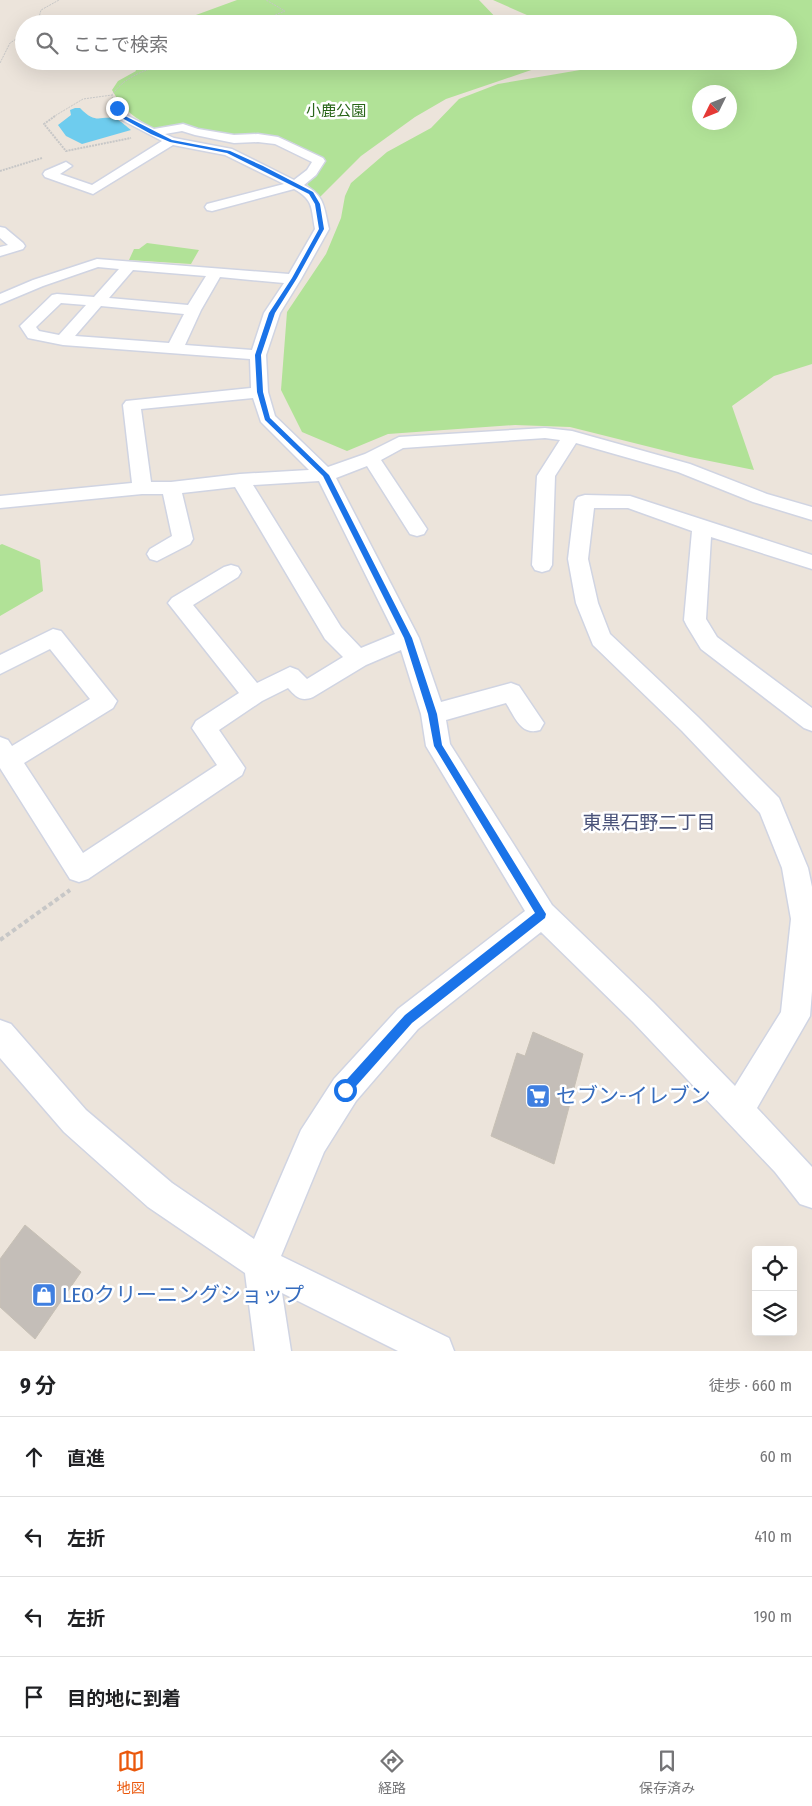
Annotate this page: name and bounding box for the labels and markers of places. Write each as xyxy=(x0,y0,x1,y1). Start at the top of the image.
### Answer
supermarket icon: セブン-イレブン xyxy=(525,1083,551,1109)
place label: セブン-イレブン xyxy=(556,1083,711,1109)
shop icon: LEOクリーニングショップ xyxy=(31,1282,57,1308)
place label: LEOクリーニングショップ xyxy=(62,1282,304,1308)

